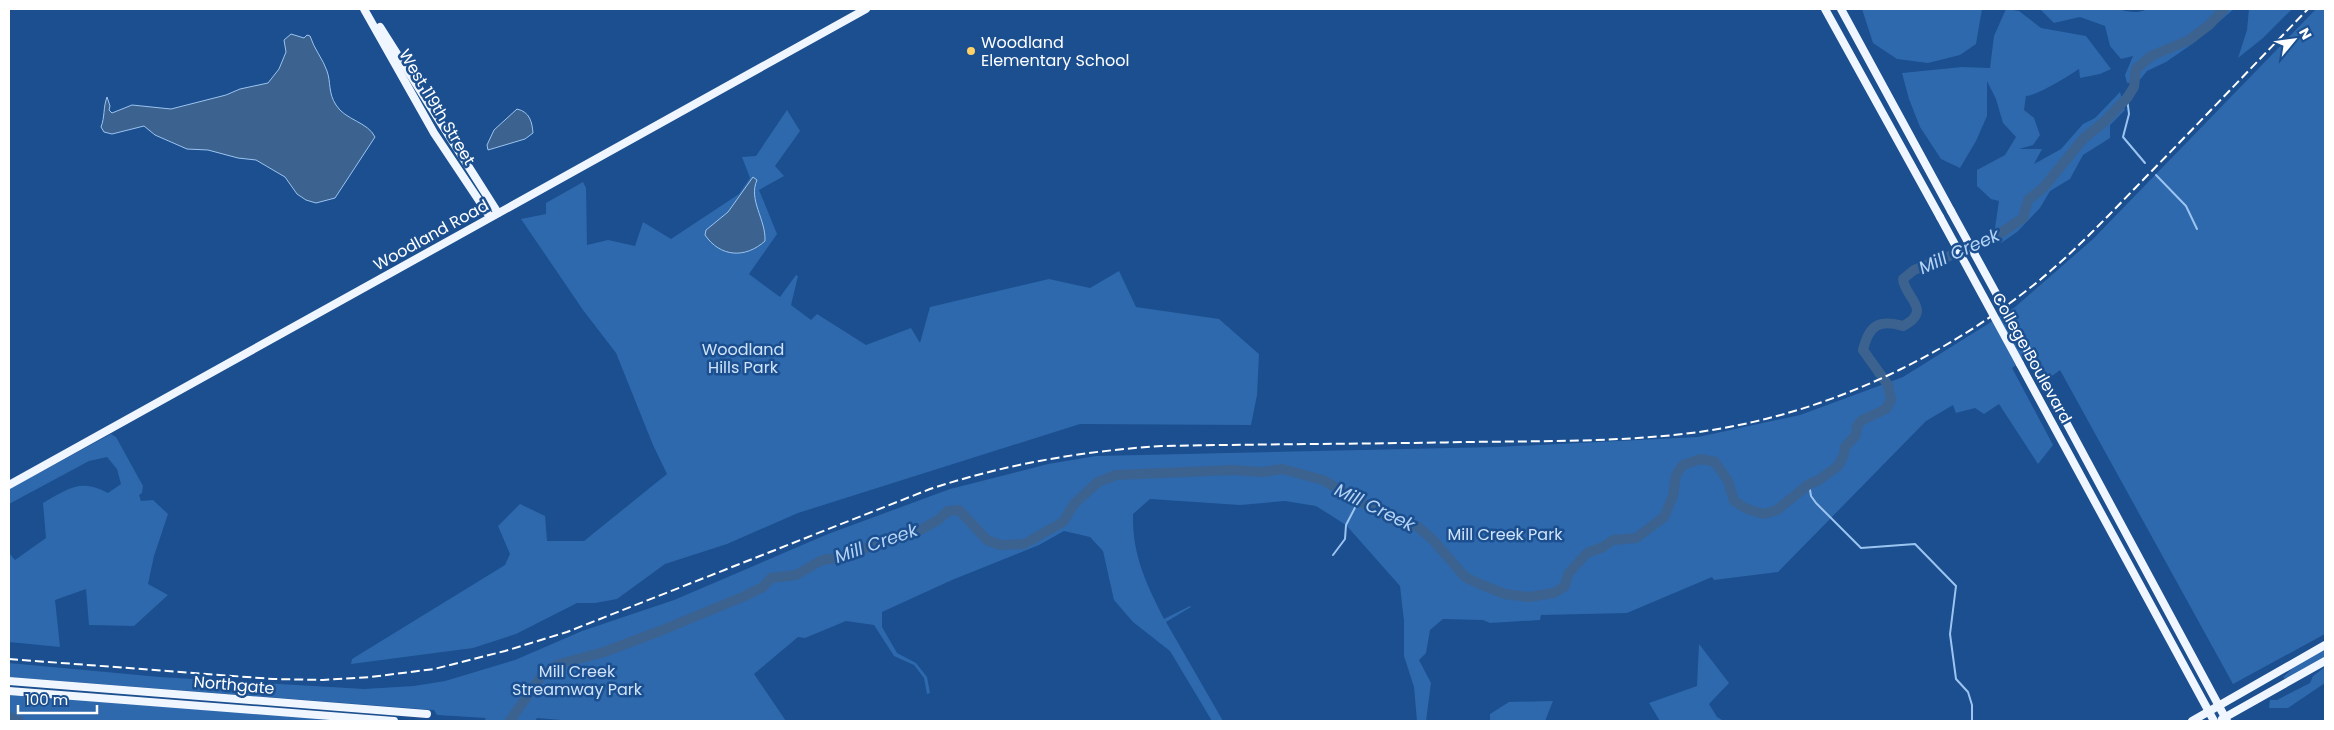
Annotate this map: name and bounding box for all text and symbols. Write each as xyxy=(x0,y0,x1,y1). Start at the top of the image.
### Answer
north arrow xyxy=(2269,15,2319,65)
text: N xyxy=(2294,24,2317,43)
place label: Woodland Elementary School xyxy=(981,31,1129,72)
street label: West 119th Street xyxy=(393,45,481,169)
marker: Woodland Elementary School xyxy=(965,45,977,57)
street label: Woodland Road xyxy=(369,194,493,276)
water label: Mill Creek xyxy=(1914,222,2004,280)
street label: College Boulevard xyxy=(1987,289,2077,427)
park label: Woodland Hills Park xyxy=(702,338,784,379)
water label: Mill Creek xyxy=(1331,477,1420,537)
water label: Mill Creek xyxy=(831,517,922,569)
park label: Mill Creek Park xyxy=(1448,523,1563,546)
park label: Mill Creek Streamway Park xyxy=(512,660,643,701)
street label: Northgate xyxy=(193,670,275,700)
scale bar xyxy=(18,682,96,714)
text: 100 m xyxy=(25,689,68,710)

